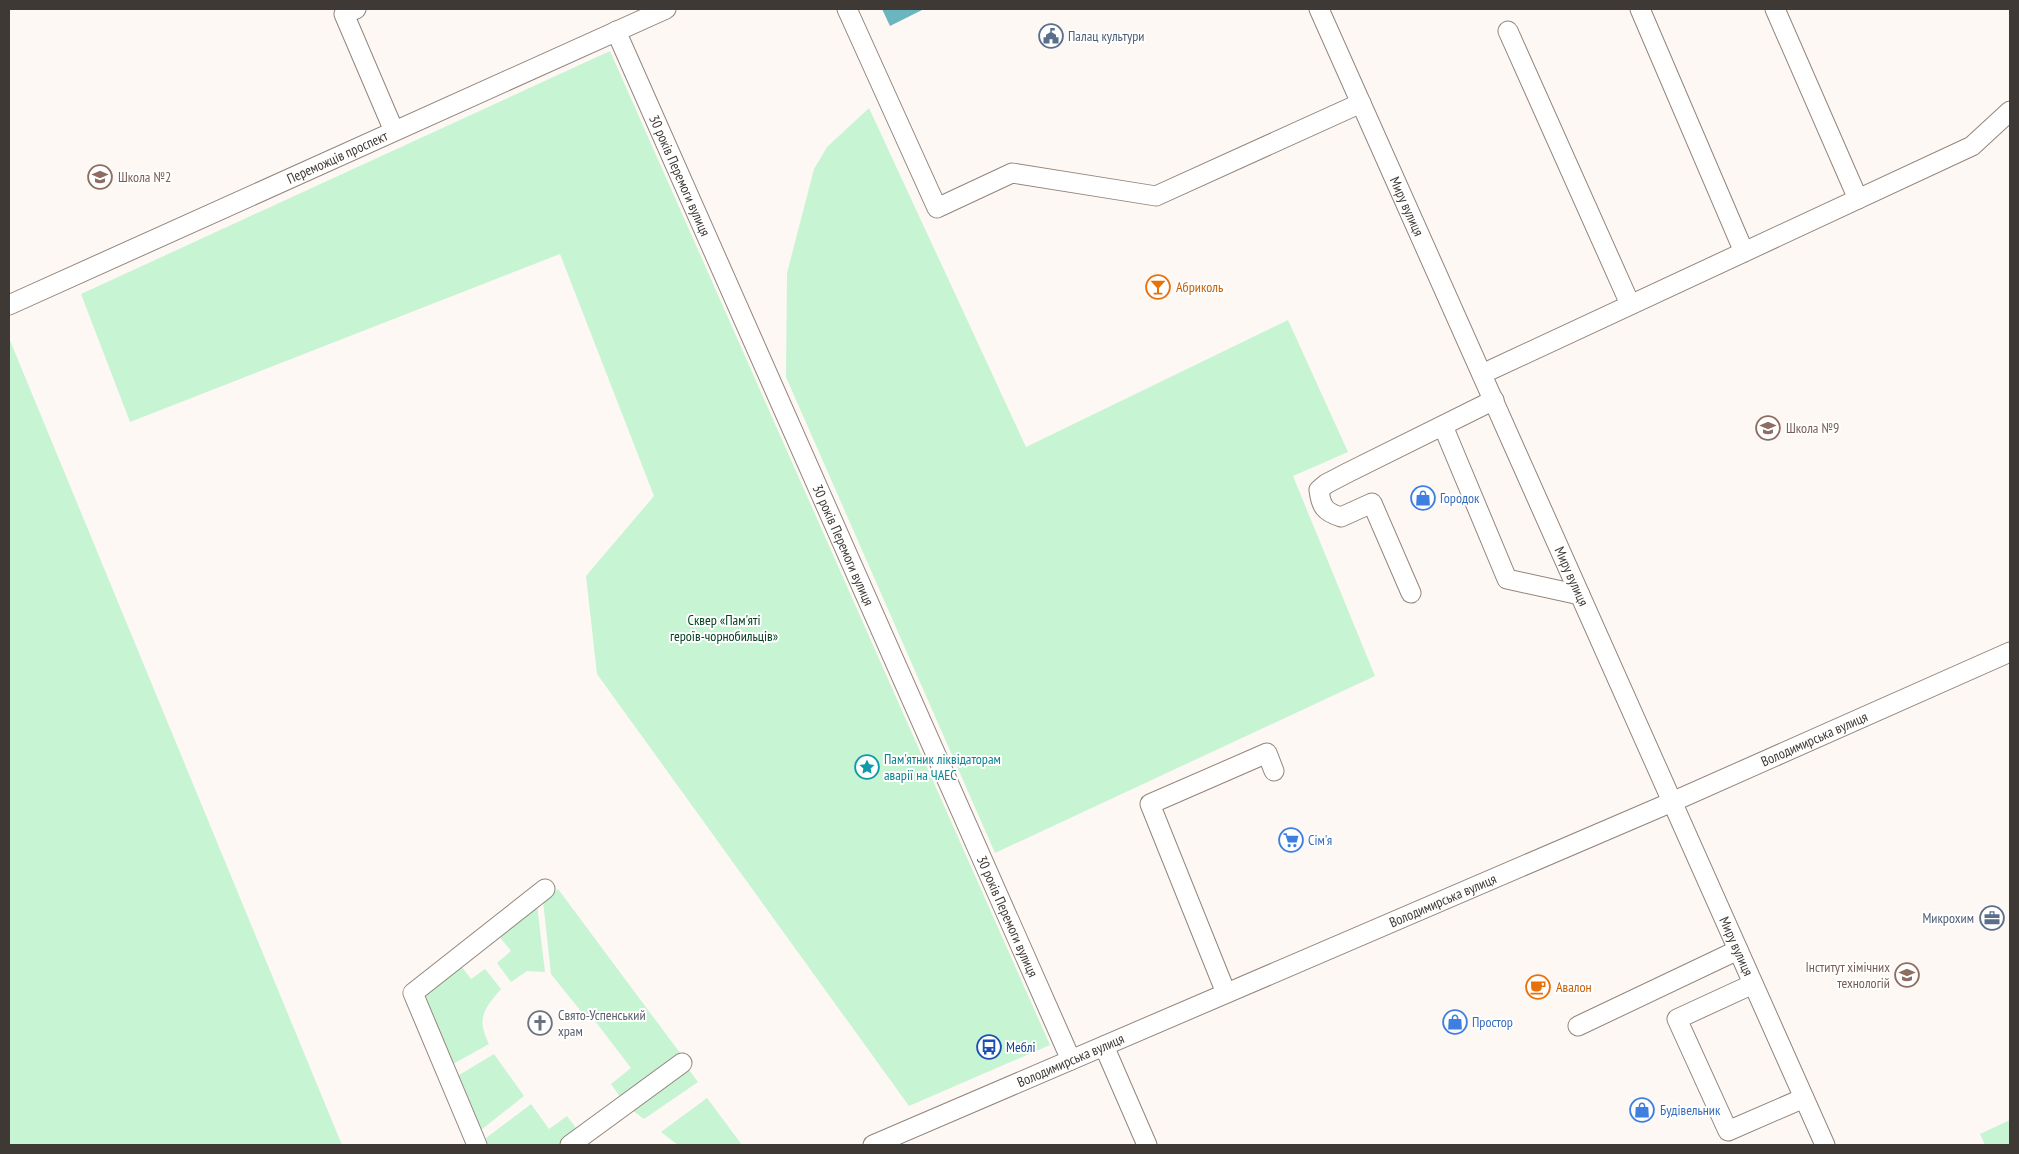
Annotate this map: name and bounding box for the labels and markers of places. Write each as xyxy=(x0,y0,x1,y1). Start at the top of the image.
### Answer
public building icon: Палац культури xyxy=(1038,23,1064,49)
place label: Палац культури xyxy=(1068,27,1144,45)
school or university icon: Школа №2 xyxy=(87,164,113,190)
place label: Школа №2 xyxy=(118,168,171,186)
bar icon: Абриколь xyxy=(1145,274,1171,300)
place label: Абриколь xyxy=(1176,278,1223,296)
school or university icon: Школа №9 xyxy=(1755,415,1781,441)
place label: Школа №9 xyxy=(1786,419,1839,437)
shop icon: Городок xyxy=(1410,485,1436,511)
place label: Городок xyxy=(1440,489,1480,507)
place label: Пам'ятник ліквідаторам аварії на ЧАЕС xyxy=(884,750,1001,784)
place icon: Пам'ятник ліквідаторам аварії на ЧАЕС xyxy=(854,754,880,780)
supermarket icon: Сім'я xyxy=(1278,827,1304,853)
place label: Сім'я xyxy=(1308,831,1332,849)
office icon: Микрохим xyxy=(1979,905,2005,931)
place label: Микрохим xyxy=(1922,909,1974,927)
place label: Інститут хімічних технологій xyxy=(1806,958,1890,992)
school or university icon: Інститут хімічних технологій xyxy=(1894,962,1920,988)
cafe icon: Авалон xyxy=(1525,974,1551,1000)
place label: Авалон xyxy=(1556,978,1592,996)
place label: Свято-Успенський храм xyxy=(558,1006,646,1040)
shop icon: Простор xyxy=(1442,1009,1468,1035)
church icon: Свято-Успенський храм xyxy=(527,1010,553,1036)
place label: Простор xyxy=(1472,1013,1513,1031)
bus stop icon: Меблі xyxy=(976,1034,1002,1060)
place label: Меблі xyxy=(1006,1038,1035,1056)
shop icon: Будівельник xyxy=(1629,1097,1655,1123)
place label: Будівельник xyxy=(1660,1101,1721,1119)

